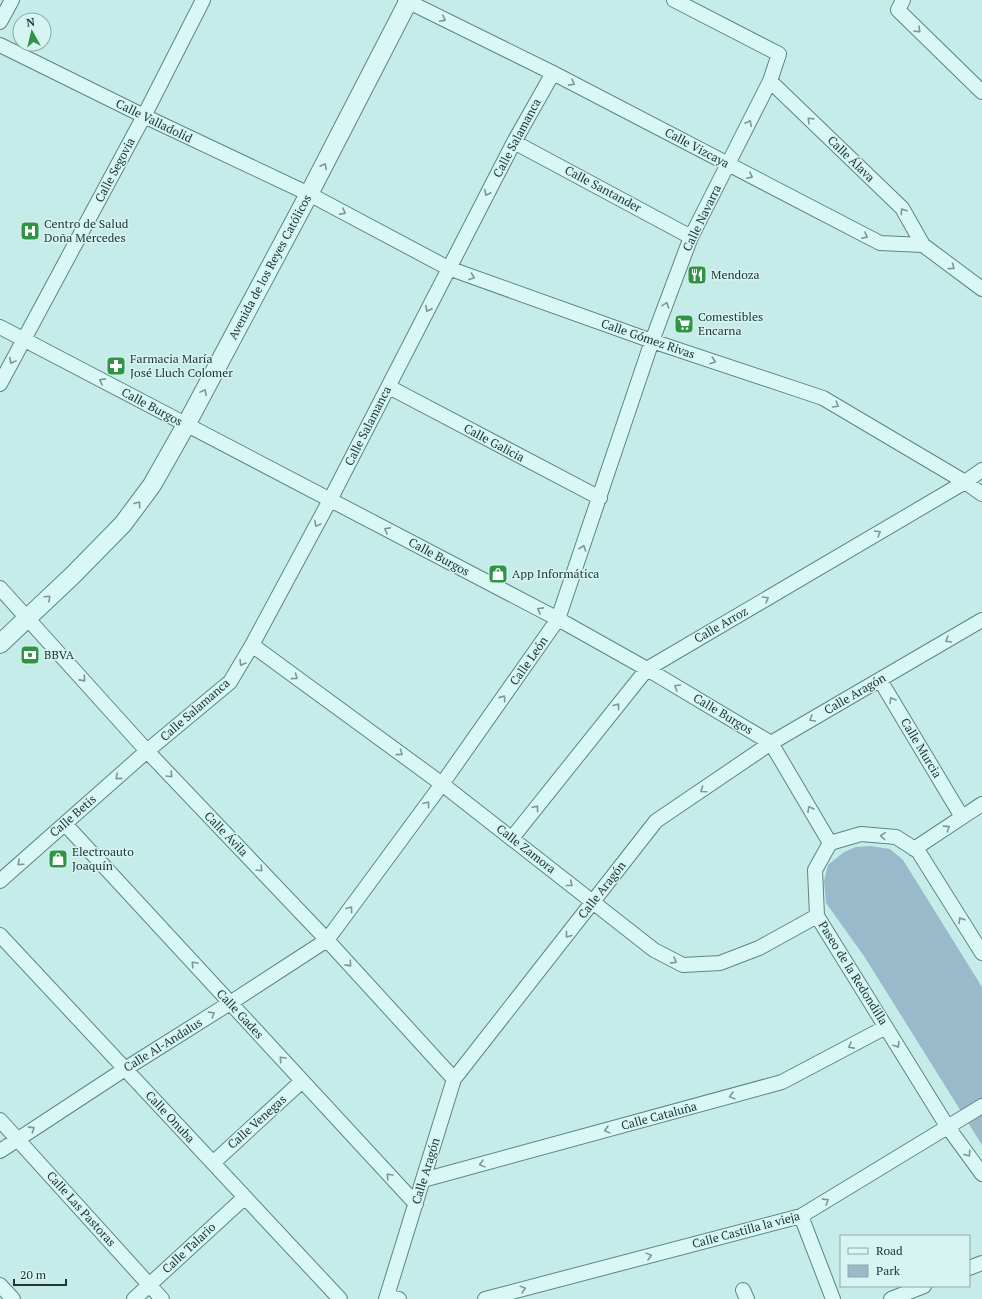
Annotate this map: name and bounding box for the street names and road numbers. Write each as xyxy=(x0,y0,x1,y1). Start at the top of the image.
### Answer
street label: Calle Valladolid xyxy=(113,96,195,146)
street label: Calle Salamanca xyxy=(489,96,544,180)
street label: Calle Vizcaya xyxy=(662,124,732,171)
street label: Calle Álava xyxy=(825,132,878,185)
street label: Calle Segovia xyxy=(91,135,138,205)
street label: Calle Santander xyxy=(562,162,644,215)
street label: Calle Navarra xyxy=(679,182,724,254)
street label: Avenida de los Reyes Católicos xyxy=(225,192,314,342)
street label: Calle Gómez Rivas xyxy=(599,315,697,362)
street label: Calle Salamanca xyxy=(341,383,394,468)
street label: Calle Burgos xyxy=(119,384,185,429)
street label: Calle Galicia xyxy=(461,420,527,465)
street label: Calle Burgos xyxy=(406,534,472,579)
street label: Calle Arroz xyxy=(691,603,750,646)
street label: Calle León xyxy=(506,633,551,688)
street label: Calle Aragón xyxy=(821,670,888,717)
street label: Calle Salamanca xyxy=(157,675,233,744)
street label: Calle Burgos xyxy=(691,690,756,737)
street label: Calle Murcia xyxy=(898,715,945,780)
street label: Calle Betis xyxy=(46,791,99,840)
street label: Calle Ávila xyxy=(201,808,251,859)
street label: Calle Zamora xyxy=(494,821,559,876)
street label: Calle Aragón xyxy=(575,858,629,921)
street label: Paseo de la Redondilla xyxy=(815,918,891,1027)
street label: Calle Gades xyxy=(214,986,267,1042)
street label: Calle Al-Andalus xyxy=(121,1014,205,1075)
street label: Calle Onuba xyxy=(143,1088,198,1146)
street label: Calle Venegas xyxy=(224,1091,289,1152)
street label: Calle Cataluña xyxy=(619,1098,698,1133)
street label: Calle Aragón xyxy=(408,1136,443,1206)
street label: Calle Las Pastoras xyxy=(44,1168,119,1249)
street label: Calle Castilla la vieja xyxy=(690,1208,801,1251)
street label: Calle Talario xyxy=(159,1219,219,1276)

